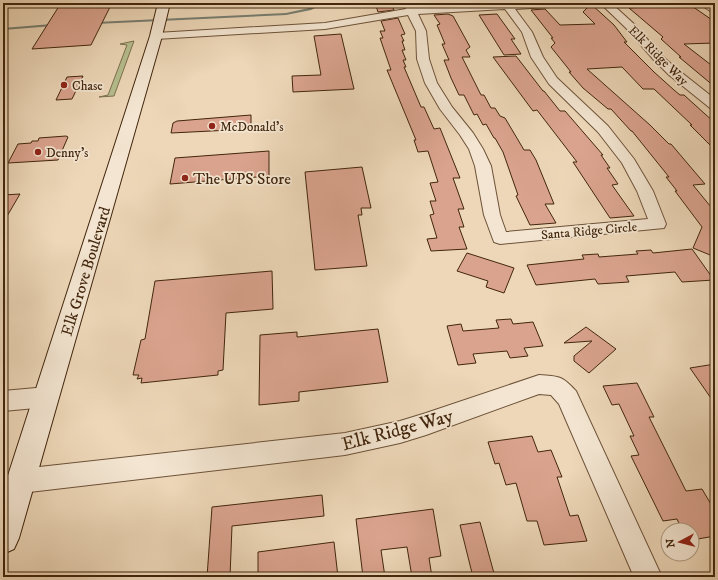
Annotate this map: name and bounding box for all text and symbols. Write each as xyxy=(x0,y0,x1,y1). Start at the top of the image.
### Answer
street label: Elk Ridge Way xyxy=(625,22,692,90)
place label: Chase xyxy=(72,78,103,94)
marker: Chase xyxy=(59,80,69,90)
place label: McDonald's xyxy=(220,119,284,135)
marker: McDonald's xyxy=(207,121,217,131)
place label: Denny's xyxy=(46,145,88,161)
marker: Denny's xyxy=(33,147,43,157)
place label: The UPS Store xyxy=(193,169,291,189)
marker: The UPS Store xyxy=(180,173,190,183)
street label: Elk Grove Boulevard xyxy=(57,204,115,338)
street label: Santa Ridge Circle xyxy=(541,219,638,243)
street label: Elk Ridge Way xyxy=(339,404,456,456)
north arrow xyxy=(660,522,700,562)
text: N xyxy=(664,538,679,548)

